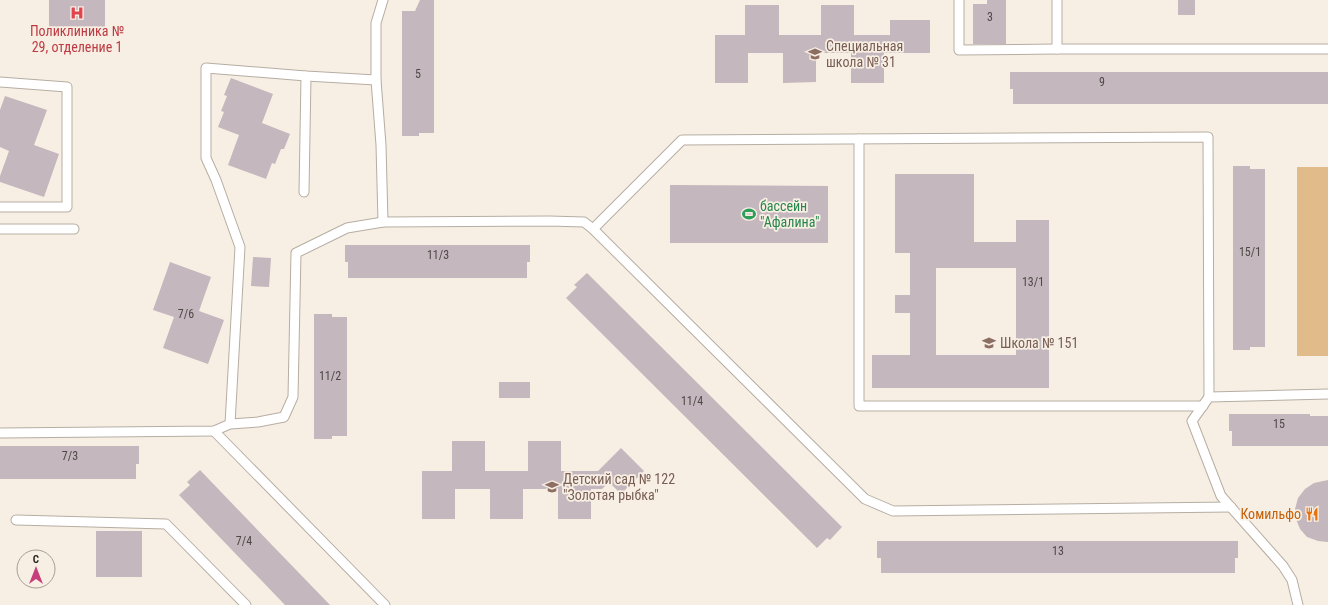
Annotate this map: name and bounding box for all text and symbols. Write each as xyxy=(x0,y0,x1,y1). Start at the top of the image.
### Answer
hospital icon: Поликлиника № 29, отделение 1 xyxy=(69,5,85,21)
house number: 3 xyxy=(987,10,993,24)
place label: Поликлиника № 29, отделение 1 xyxy=(30,23,124,55)
place label: Специальная школа № 31 xyxy=(826,38,903,70)
school or university icon: Специальная школа № 31 xyxy=(807,46,823,62)
house number: 5 xyxy=(415,67,421,81)
house number: 9 xyxy=(1099,75,1105,89)
place label: бассейн "Афалина" xyxy=(760,198,819,230)
sports icon: бассейн "Афалина" xyxy=(741,206,757,222)
house number: 15/1 xyxy=(1239,245,1261,259)
house number: 11/3 xyxy=(427,248,449,262)
house number: 13/1 xyxy=(1022,275,1044,289)
house number: 7/6 xyxy=(178,307,194,321)
school or university icon: Школа № 151 xyxy=(981,335,997,351)
place label: Школа № 151 xyxy=(1000,335,1078,351)
house number: 11/2 xyxy=(319,369,341,383)
house number: 11/4 xyxy=(681,394,703,408)
house number: 15 xyxy=(1273,417,1285,431)
house number: 7/3 xyxy=(62,449,78,463)
place label: Детский сад № 122 "Золотая рыбка" xyxy=(563,471,675,503)
school or university icon: Детский сад № 122 "Золотая рыбка" xyxy=(544,479,560,495)
place label: Комильфо xyxy=(1240,506,1301,522)
restaurant icon: Комильфо xyxy=(1304,506,1320,522)
house number: 7/4 xyxy=(236,534,252,548)
house number: 13 xyxy=(1052,544,1064,558)
north arrow xyxy=(16,549,56,589)
text: С xyxy=(33,553,39,566)

